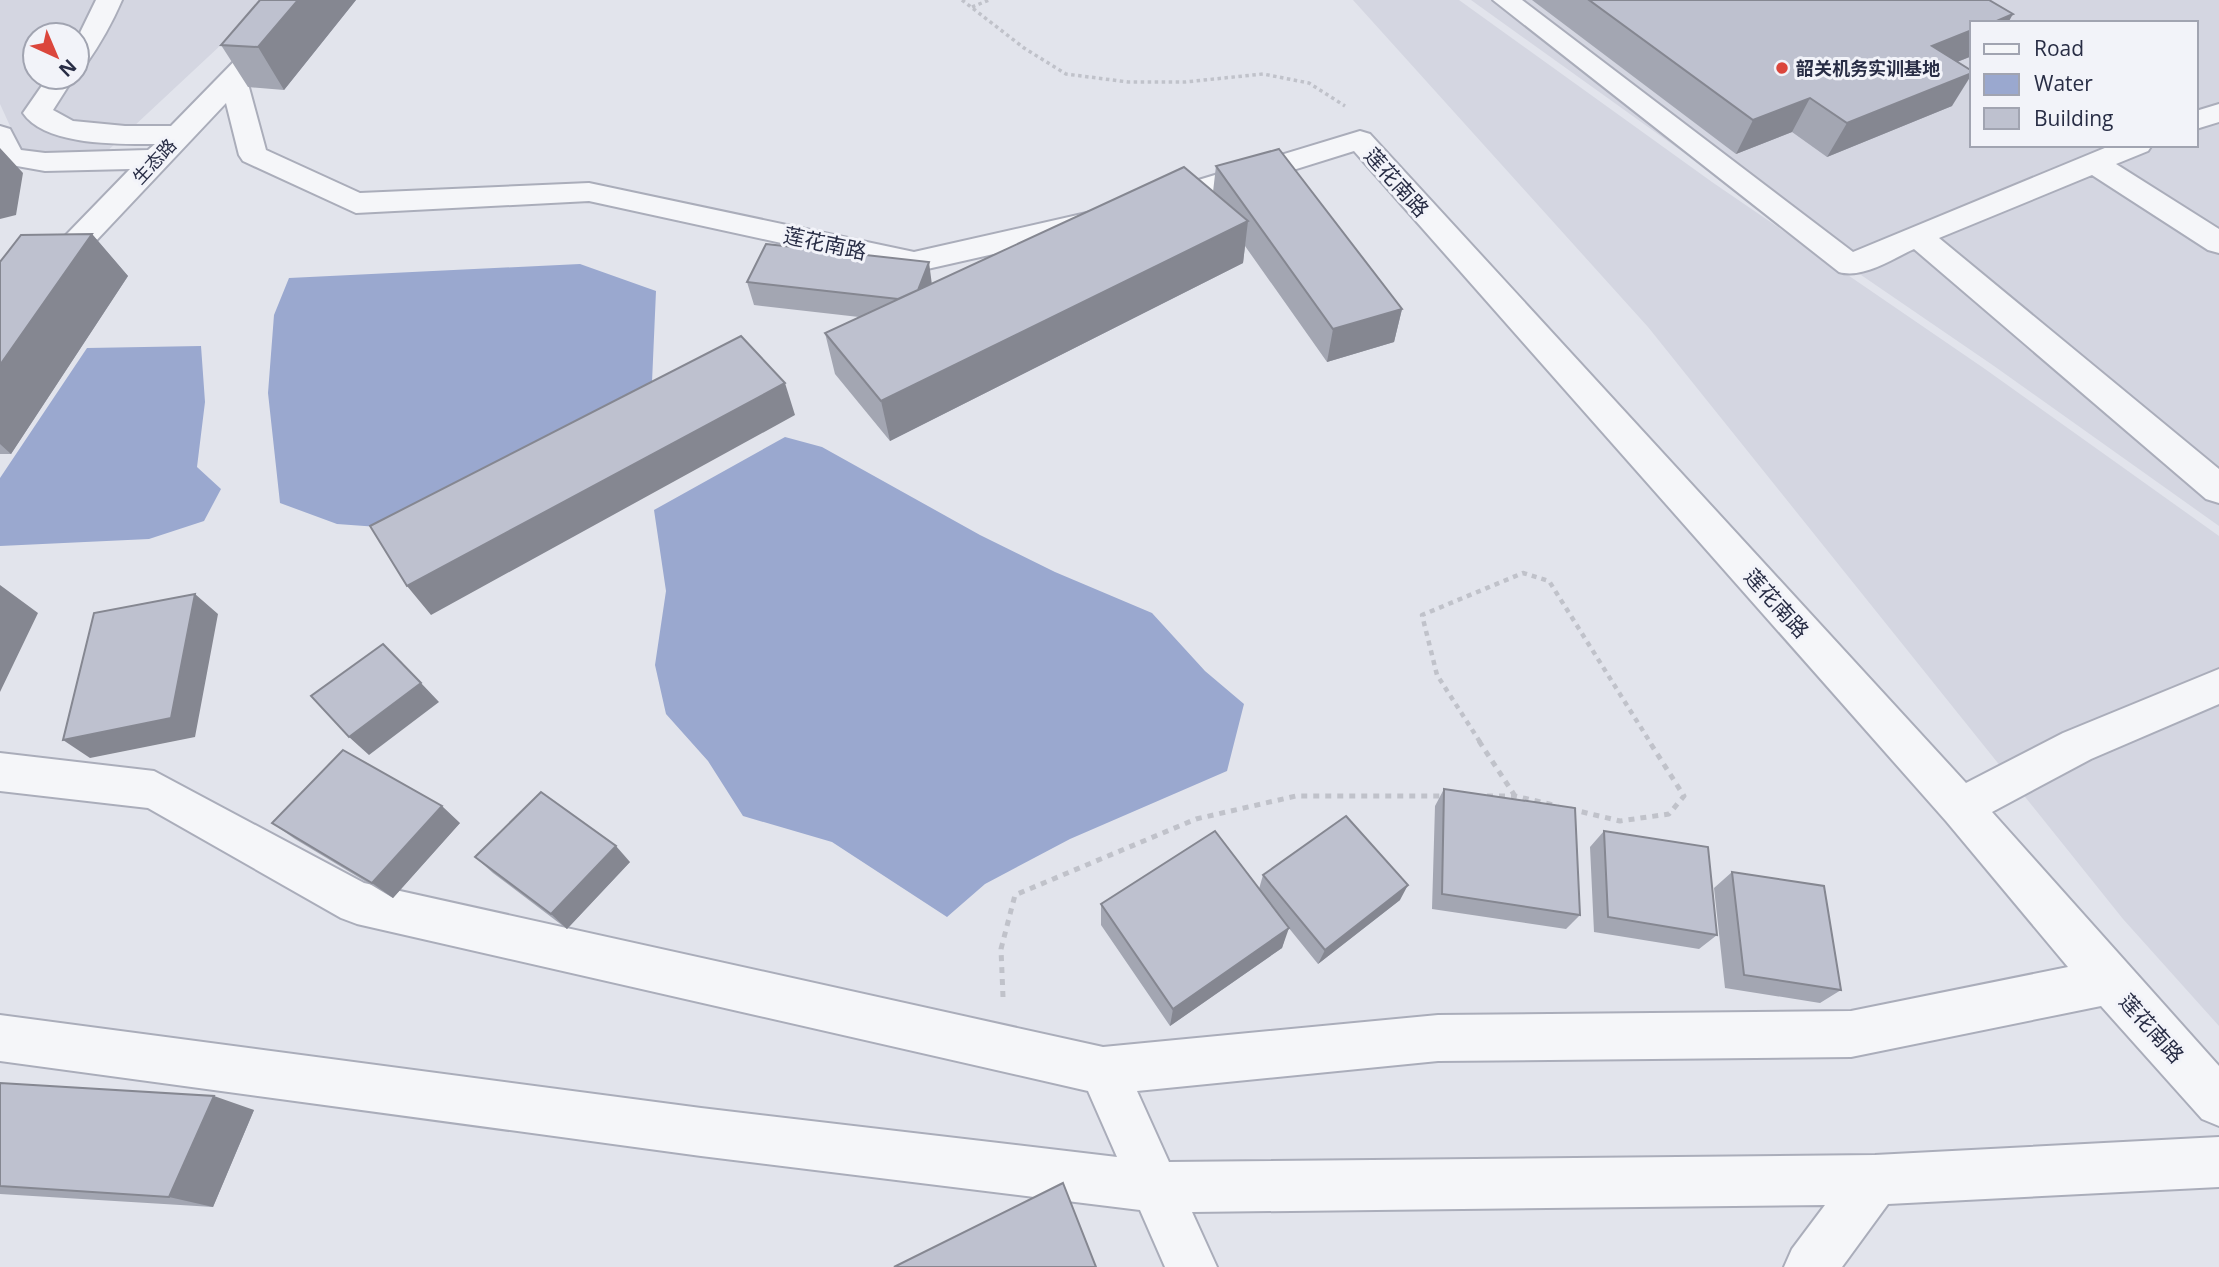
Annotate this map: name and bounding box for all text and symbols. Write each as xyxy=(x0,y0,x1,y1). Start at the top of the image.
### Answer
north arrow xyxy=(21,21,91,91)
legend xyxy=(1970,21,2198,147)
text: Road xyxy=(2034,34,2084,62)
text: N xyxy=(53,54,82,83)
place label: 韶关机务实训基地 xyxy=(1796,56,1940,80)
marker: 韶关机务实训基地 xyxy=(1774,60,1790,76)
text: Water xyxy=(2034,69,2093,97)
text: Building xyxy=(2034,104,2113,132)
street label: 生态路 xyxy=(127,133,181,189)
street label: 莲花南路 xyxy=(1358,141,1436,223)
street label: 莲花南路 xyxy=(781,221,869,265)
street label: 莲花南路 xyxy=(1738,562,1816,644)
street label: 莲花南路 xyxy=(2113,987,2191,1069)

